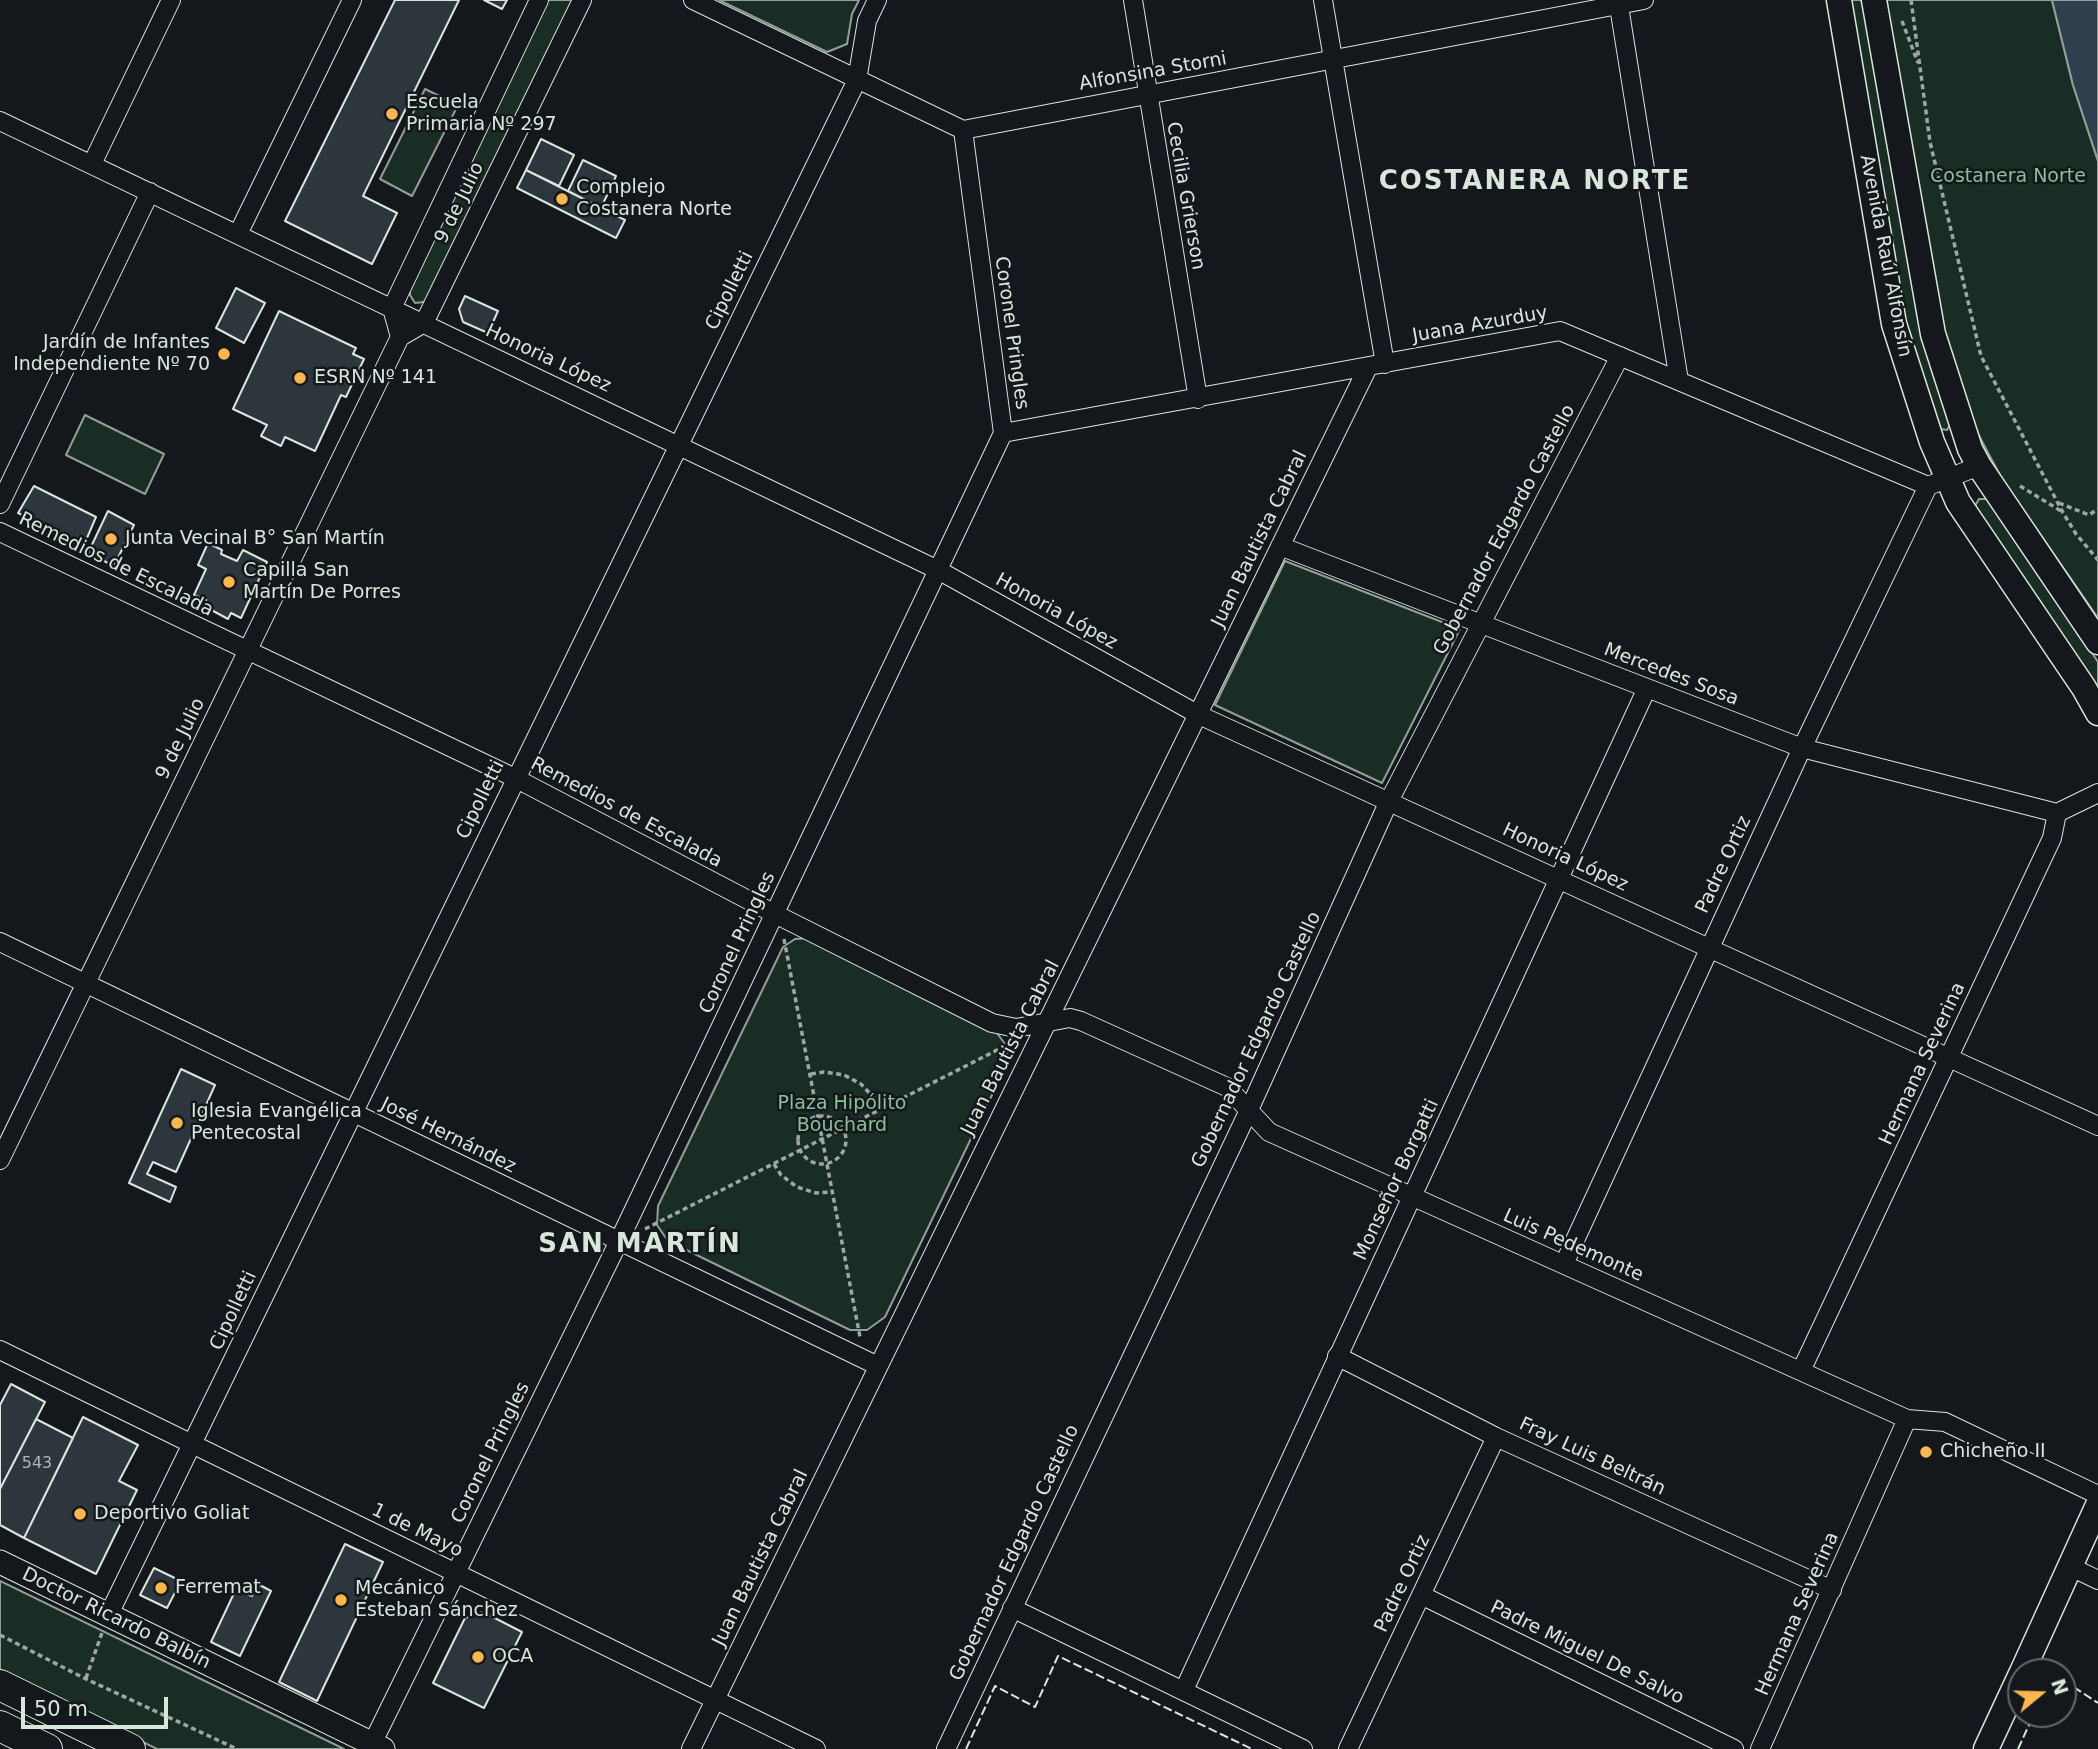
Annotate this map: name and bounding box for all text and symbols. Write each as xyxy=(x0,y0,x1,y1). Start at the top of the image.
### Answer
street label: Alfonsina Storni xyxy=(1077,48,1229,96)
place label: Escuela Primaria Nº 297 xyxy=(406,92,557,136)
marker: Escuela Primaria Nº 297 xyxy=(384,106,400,122)
street label: Cecilia Grierson xyxy=(1161,120,1209,272)
street label: Avenida Raúl Alfonsín xyxy=(1854,153,1916,359)
street label: 9 de Julio xyxy=(431,159,489,247)
district label: COSTANERA NORTE xyxy=(1381,166,1689,198)
park label: Costanera Norte xyxy=(1930,166,2086,188)
place label: Complejo Costanera Norte xyxy=(576,177,732,221)
marker: Complejo Costanera Norte xyxy=(554,191,570,207)
street label: Cipolletti xyxy=(701,248,759,334)
street label: Coronel Pringles xyxy=(989,255,1033,411)
street label: Juana Azurduy xyxy=(1411,302,1549,348)
street label: Honoria López xyxy=(482,320,614,398)
place label: Jardín de Infantes Independiente Nº 70 xyxy=(13,332,210,376)
marker: Jardín de Infantes Independiente Nº 70 xyxy=(216,346,232,362)
place label: ESRN Nº 141 xyxy=(314,367,437,389)
marker: ESRN Nº 141 xyxy=(292,370,308,386)
street label: Gobernador Edgardo Castello xyxy=(1429,401,1581,659)
street label: Juan Bautista Cabral xyxy=(1207,447,1313,631)
street label: Remedios de Escalada xyxy=(15,508,217,622)
place label: Junta Vecinal B° San Martín xyxy=(125,528,385,550)
marker: Junta Vecinal B° San Martín xyxy=(103,531,119,547)
place label: Capilla San Martín De Porres xyxy=(243,560,401,604)
street label: Honoria López xyxy=(991,569,1121,655)
marker: Capilla San Martín De Porres xyxy=(221,574,237,590)
street label: Mercedes Sosa xyxy=(1600,639,1742,711)
street label: 9 de Julio xyxy=(152,695,210,783)
street label: Remedios de Escalada xyxy=(526,753,726,873)
street label: Cipolletti xyxy=(452,757,510,843)
street label: Padre Ortiz xyxy=(1692,813,1756,917)
street label: Honoria López xyxy=(1499,819,1631,897)
street label: Coronel Pringles xyxy=(695,868,781,1018)
street label: Gobernador Edgardo Castello xyxy=(1188,908,1326,1172)
street label: Juan Bautista Cabral xyxy=(957,957,1065,1139)
street label: Hermana Severina xyxy=(1875,979,1971,1149)
street label: José Hernández xyxy=(377,1093,519,1179)
park label: Plaza Hipólito Bouchard xyxy=(778,1093,906,1137)
street label: Monseñor Borgatti xyxy=(1350,1096,1444,1264)
place label: Iglesia Evangélica Pentecostal xyxy=(191,1101,362,1145)
marker: Iglesia Evangélica Pentecostal xyxy=(169,1115,185,1131)
street label: Luis Pedemonte xyxy=(1499,1205,1647,1287)
district label: SAN MARTÍN xyxy=(539,1229,741,1261)
street label: Cipolletti xyxy=(206,1268,262,1354)
street label: Coronel Pringles xyxy=(447,1379,535,1527)
street label: Fray Luis Beltrán xyxy=(1515,1413,1669,1501)
street label: Gobernador Edgardo Castello xyxy=(946,1421,1084,1685)
place label: Chicheño II xyxy=(1940,1441,2046,1463)
marker: Chicheño II xyxy=(1918,1444,1934,1460)
house number: 543 xyxy=(22,1454,52,1474)
street label: Juan Bautista Cabral xyxy=(708,1466,814,1650)
street label: 1 de Mayo xyxy=(368,1499,466,1563)
place label: Deportivo Goliat xyxy=(94,1503,249,1525)
marker: Deportivo Goliat xyxy=(72,1506,88,1522)
street label: Hermana Severina xyxy=(1752,1529,1844,1699)
street label: Padre Ortiz xyxy=(1371,1532,1435,1636)
street label: Doctor Ricardo Balbín xyxy=(18,1563,214,1675)
place label: Ferremat xyxy=(175,1577,261,1599)
place label: Mecánico Esteban Sánchez xyxy=(355,1578,518,1622)
marker: Ferremat xyxy=(153,1580,169,1596)
marker: Mecánico Esteban Sánchez xyxy=(333,1592,349,1608)
street label: Padre Miguel De Salvo xyxy=(1487,1596,1687,1710)
place label: OCA xyxy=(492,1646,533,1668)
marker: OCA xyxy=(470,1649,486,1665)
north arrow xyxy=(2007,1658,2077,1728)
text: N xyxy=(2047,1676,2073,1698)
scale bar xyxy=(24,1682,172,1726)
text: 50 m xyxy=(34,1697,88,1721)

